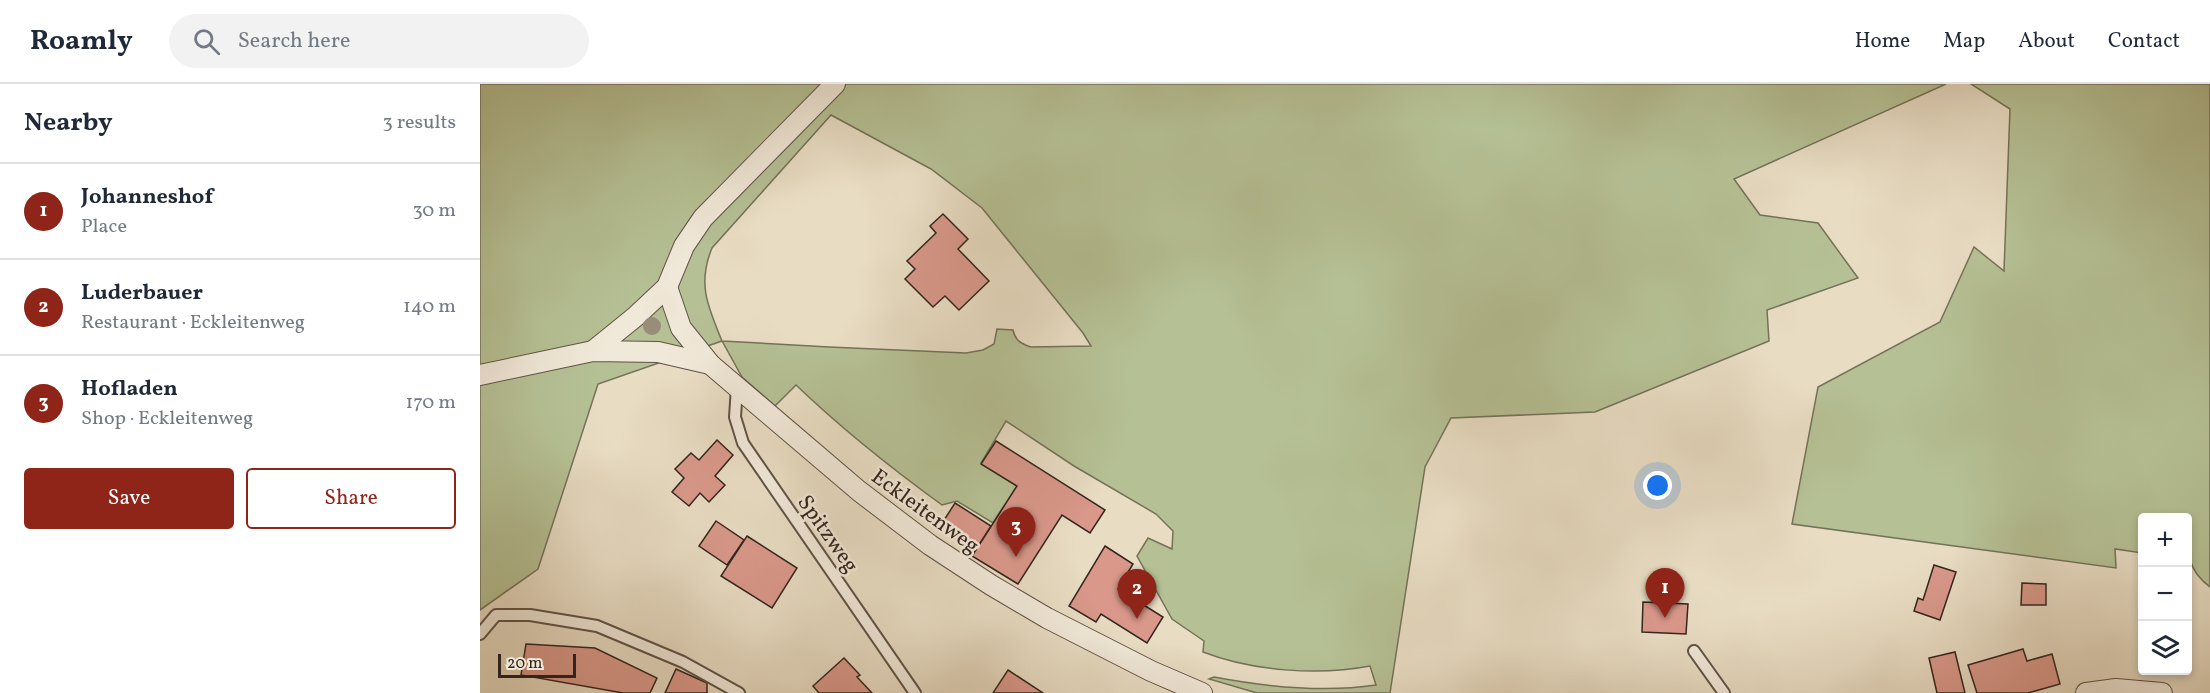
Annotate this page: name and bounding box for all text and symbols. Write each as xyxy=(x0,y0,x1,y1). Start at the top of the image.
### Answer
search box xyxy=(169,14,589,68)
text: Roamly xyxy=(30,22,133,61)
icon: search xyxy=(190,25,223,58)
text: Search here xyxy=(238,26,350,57)
text: Home xyxy=(1855,27,1910,56)
text: Map xyxy=(1943,27,1985,56)
text: About xyxy=(2018,27,2075,56)
text: Contact xyxy=(2108,27,2180,56)
text: Nearby xyxy=(24,105,113,141)
text: 3 results xyxy=(382,109,456,137)
text: Johanneshof xyxy=(81,182,213,213)
text: 1 xyxy=(39,197,48,225)
text: 30 m xyxy=(412,197,456,225)
text: Place xyxy=(81,213,127,241)
text: Luderbauer xyxy=(81,278,203,309)
text: 2 xyxy=(38,293,49,321)
text: 140 m xyxy=(403,293,456,321)
text: Restaurant · Eckleitenweg xyxy=(81,309,305,337)
text: Hofladen xyxy=(81,374,178,405)
text: 3 xyxy=(38,389,49,417)
text: 170 m xyxy=(406,389,456,417)
text: Shop · Eckleitenweg xyxy=(81,405,253,433)
street label: Eckleitenweg xyxy=(864,462,985,562)
button: Save xyxy=(24,468,234,529)
button: Share xyxy=(246,468,456,529)
your location xyxy=(1643,471,1672,500)
street label: Spitzweg xyxy=(789,489,865,580)
pin: 3 xyxy=(996,508,1036,557)
map controls xyxy=(2138,513,2192,675)
button: + xyxy=(2138,513,2192,567)
button: − xyxy=(2138,567,2192,621)
pin: 1 xyxy=(1646,568,1684,618)
pin: 2 xyxy=(1118,570,1156,619)
button: layers xyxy=(2138,621,2192,675)
scale bar xyxy=(498,651,576,678)
text: 20 m xyxy=(507,653,542,675)

